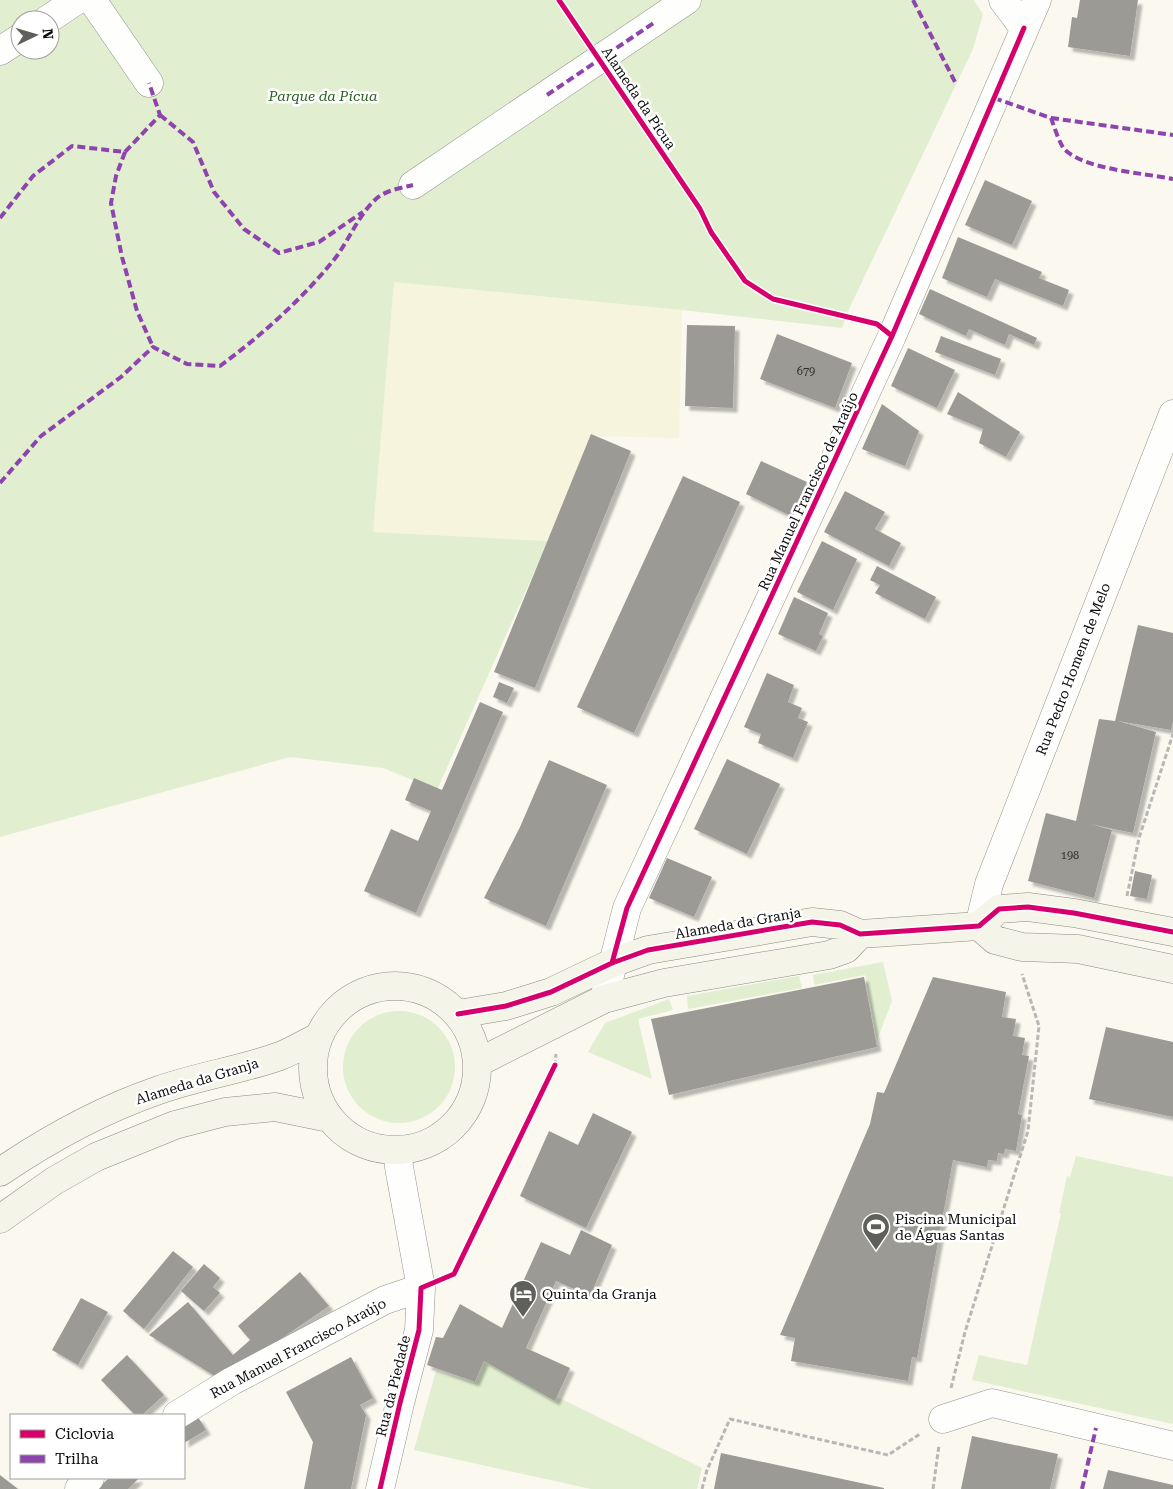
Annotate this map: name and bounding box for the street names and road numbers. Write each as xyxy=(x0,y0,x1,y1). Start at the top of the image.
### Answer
street label: Alameda da Pícua xyxy=(599,44,679,153)
street label: Rua Manuel Francisco de Araújo xyxy=(755,389,861,593)
street label: Rua Pedro Homem de Melo xyxy=(1033,581,1113,757)
street label: Alameda da Granja xyxy=(674,904,803,942)
street label: Alameda da Granja xyxy=(134,1055,261,1107)
street label: Rua Manuel Francisco Araújo xyxy=(207,1295,389,1401)
street label: Rua da Piedade xyxy=(373,1333,413,1438)

